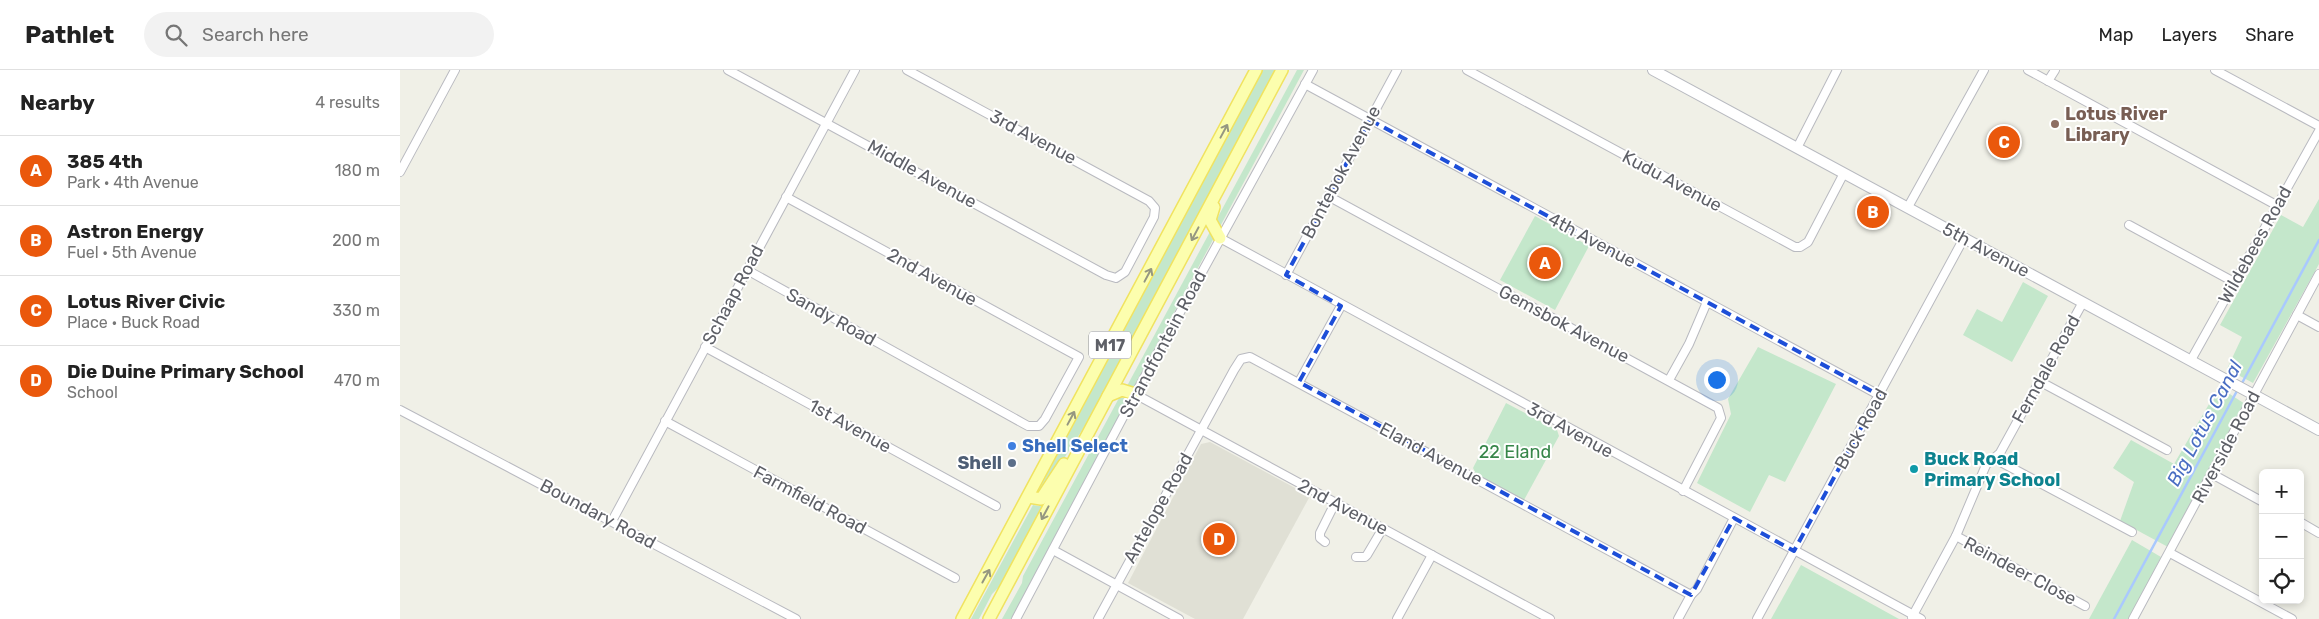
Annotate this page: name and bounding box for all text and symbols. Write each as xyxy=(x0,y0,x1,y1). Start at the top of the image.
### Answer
search box xyxy=(144,12,494,57)
text: Pathlet xyxy=(25,21,114,49)
icon: search xyxy=(162,21,190,49)
text: Search here xyxy=(202,23,309,46)
text: Map xyxy=(2099,24,2134,46)
text: Layers xyxy=(2162,24,2217,46)
text: Share xyxy=(2245,24,2294,46)
text: Nearby xyxy=(20,90,95,115)
text: 4 results xyxy=(315,93,380,112)
street label: Bontebok Avenue xyxy=(1297,102,1385,242)
place label: Lotus River Library xyxy=(2065,103,2167,146)
street label: 3rd Avenue xyxy=(986,105,1080,169)
marker: Lotus River Library xyxy=(2049,118,2061,130)
pin: C xyxy=(1988,123,2020,161)
one-way arrow xyxy=(1220,124,1229,139)
street label: Middle Avenue xyxy=(864,135,980,213)
street label: Kudu Avenue xyxy=(1618,146,1726,216)
text: 385 4th xyxy=(67,150,143,173)
text: A xyxy=(30,161,42,180)
text: 180 m xyxy=(335,161,380,180)
text: Park · 4th Avenue xyxy=(67,173,199,192)
street label: Wildebees Road xyxy=(2214,182,2296,308)
pin: B xyxy=(1857,193,1889,231)
street label: 4th Avenue xyxy=(1544,208,1640,272)
street label: 5th Avenue xyxy=(1939,218,2033,282)
text: Astron Energy xyxy=(67,220,204,243)
one-way arrow xyxy=(1190,226,1199,241)
text: B xyxy=(30,231,42,250)
text: 200 m xyxy=(332,231,380,250)
street label: Schaap Road xyxy=(698,241,768,349)
text: Fuel · 5th Avenue xyxy=(67,243,197,262)
street label: 2nd Avenue xyxy=(883,243,981,311)
pin: A xyxy=(1529,244,1561,282)
street label: Strandfontein Road xyxy=(1115,267,1211,421)
one-way arrow xyxy=(1143,267,1153,282)
street label: Gemsbok Avenue xyxy=(1495,280,1633,368)
street label: Sandy Road xyxy=(782,283,880,351)
text: Lotus River Civic xyxy=(67,290,225,313)
text: C xyxy=(30,301,42,320)
text: 330 m xyxy=(332,301,380,320)
street label: Ferndale Road xyxy=(2007,311,2085,427)
text: Place · Buck Road xyxy=(67,313,200,332)
road number: M17 xyxy=(1089,332,1131,358)
water label: Big Lotus Canal xyxy=(2162,356,2247,490)
text: Die Duine Primary School xyxy=(67,360,304,383)
your location xyxy=(1704,367,1730,393)
text: D xyxy=(30,371,42,390)
text: 470 m xyxy=(334,371,380,390)
text: School xyxy=(67,383,118,402)
street label: Buck Road xyxy=(1830,385,1892,473)
street label: Riverside Road xyxy=(2187,387,2265,507)
street label: 1st Avenue xyxy=(805,394,895,458)
street label: 3rd Avenue xyxy=(1523,397,1617,463)
one-way arrow xyxy=(1067,411,1076,426)
street label: Eland Avenue xyxy=(1376,418,1486,490)
place label: Shell Select xyxy=(1022,435,1128,457)
marker: Shell Select xyxy=(1006,440,1018,452)
park label: 22 Eland xyxy=(1479,441,1551,463)
place label: Buck Road Primary School xyxy=(1924,448,2060,491)
street label: Antelope Road xyxy=(1119,449,1197,567)
place label: Shell xyxy=(957,452,1002,474)
marker: Shell xyxy=(1006,457,1018,469)
street label: Farmfield Road xyxy=(750,461,870,539)
marker: Buck Road Primary School xyxy=(1908,463,1920,475)
map controls xyxy=(2259,469,2304,604)
button: + xyxy=(2259,469,2304,514)
street label: Boundary Road xyxy=(536,474,660,554)
street label: 2nd Avenue xyxy=(1294,474,1392,540)
one-way arrow xyxy=(1040,505,1049,520)
button: − xyxy=(2259,514,2304,559)
pin: D xyxy=(1203,520,1235,558)
street label: Reindeer Close xyxy=(1960,532,2080,610)
button: locate xyxy=(2259,559,2304,604)
one-way arrow xyxy=(981,570,991,584)

